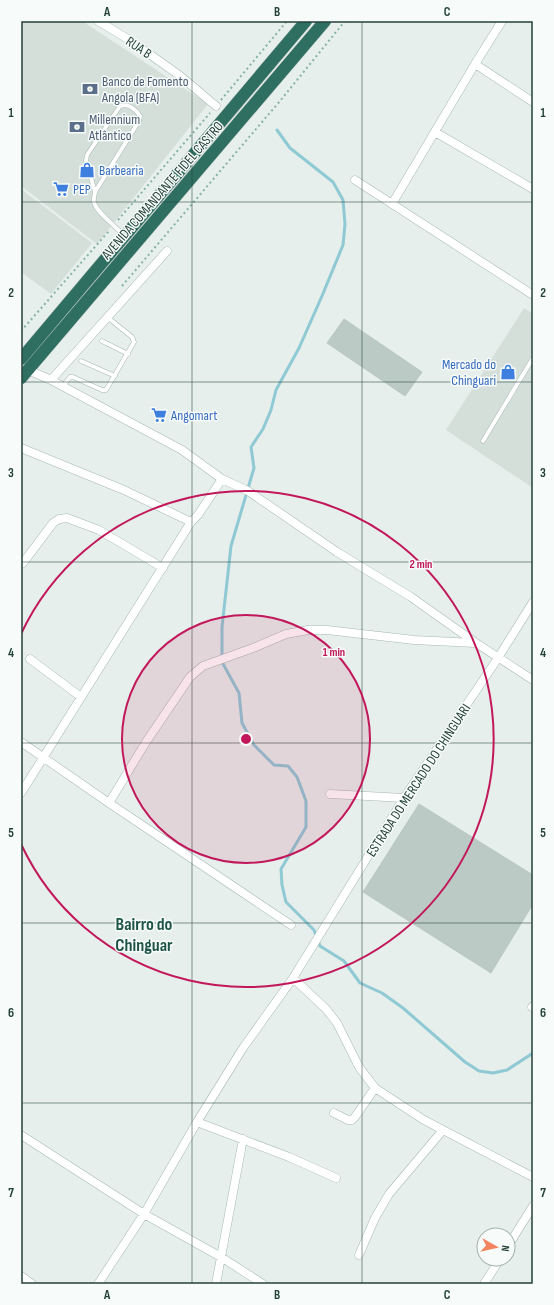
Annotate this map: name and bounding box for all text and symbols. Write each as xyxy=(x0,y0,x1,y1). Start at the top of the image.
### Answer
text: A xyxy=(103,4,111,20)
text: B xyxy=(274,4,280,20)
text: C xyxy=(444,4,451,20)
street label: RUA B xyxy=(122,33,155,62)
place label: Banco de Fomento Angola (BFA) xyxy=(101,73,189,106)
bank icon: Banco de Fomento Angola (BFA) xyxy=(81,80,99,98)
text: 1 xyxy=(8,105,14,121)
text: 1 xyxy=(540,105,546,121)
place label: Millennium Atlântico xyxy=(88,111,140,144)
bank icon: Millennium Atlântico xyxy=(68,118,86,136)
street label: AVENIDA COMANDANTE FIDEL CASTRO xyxy=(97,118,227,264)
shop icon: Barbearia xyxy=(78,161,96,179)
place label: Barbearia xyxy=(99,162,144,179)
supermarket icon: PEP xyxy=(52,180,70,198)
place label: PEP xyxy=(73,181,91,198)
text: 2 xyxy=(8,285,14,301)
text: 2 xyxy=(540,285,546,301)
place label: Mercado do Chinguari xyxy=(442,356,496,389)
shop icon: Mercado do Chinguari xyxy=(499,363,517,381)
supermarket icon: Angomart xyxy=(150,406,168,424)
place label: Angomart xyxy=(170,407,217,424)
text: 3 xyxy=(8,465,14,481)
text: 3 xyxy=(540,465,546,481)
text: 2 min xyxy=(410,557,432,572)
text: 4 xyxy=(8,645,14,661)
text: 1 min xyxy=(323,645,345,660)
text: 4 xyxy=(540,645,546,661)
street label: ESTRADA DO MERCADO DO CHINGUARI xyxy=(363,701,474,860)
centre of rings xyxy=(239,732,253,746)
text: 5 xyxy=(8,825,14,841)
text: 5 xyxy=(540,825,546,841)
district label: Bairro do Chinguar xyxy=(115,914,173,956)
text: 6 xyxy=(8,1005,14,1021)
text: 6 xyxy=(540,1005,546,1021)
text: 7 xyxy=(8,1185,14,1201)
text: 7 xyxy=(540,1185,546,1201)
north arrow xyxy=(476,1227,516,1267)
text: N xyxy=(499,1245,512,1252)
text: A xyxy=(103,1287,111,1303)
text: B xyxy=(274,1287,280,1303)
text: C xyxy=(444,1287,451,1303)

